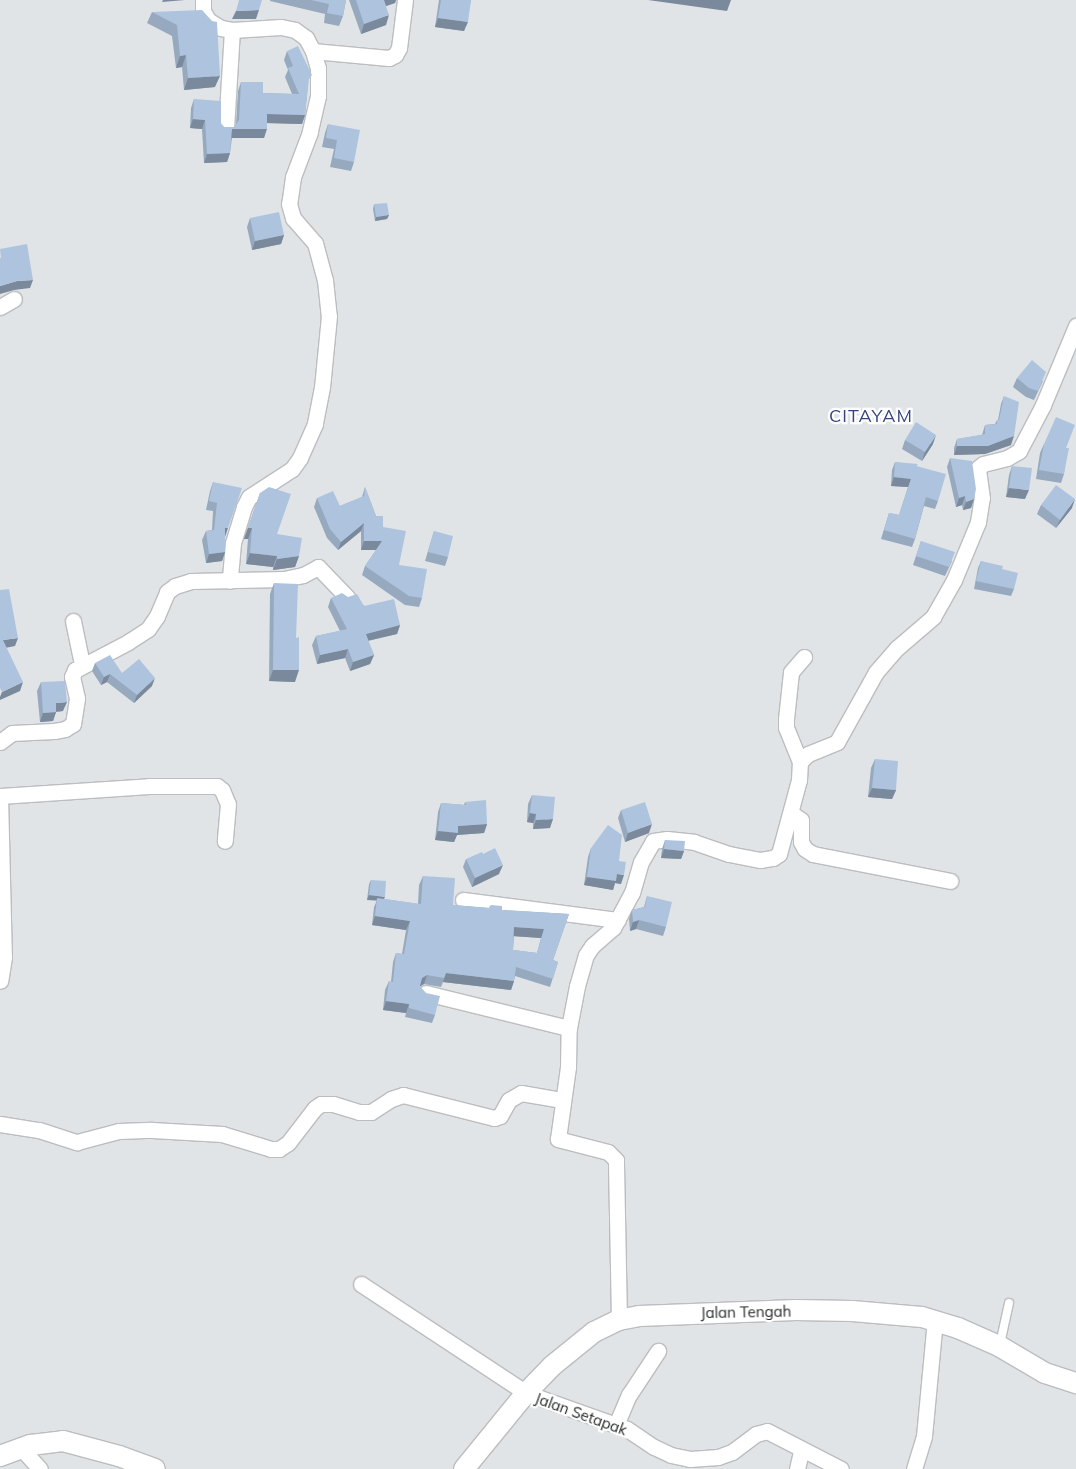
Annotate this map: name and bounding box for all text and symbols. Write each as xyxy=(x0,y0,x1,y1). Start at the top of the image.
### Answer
district label: CITAYAM xyxy=(828,405,914,427)
street label: Jalan Tengah xyxy=(700,1302,792,1322)
street label: Jalan Setapak xyxy=(532,1389,630,1439)

